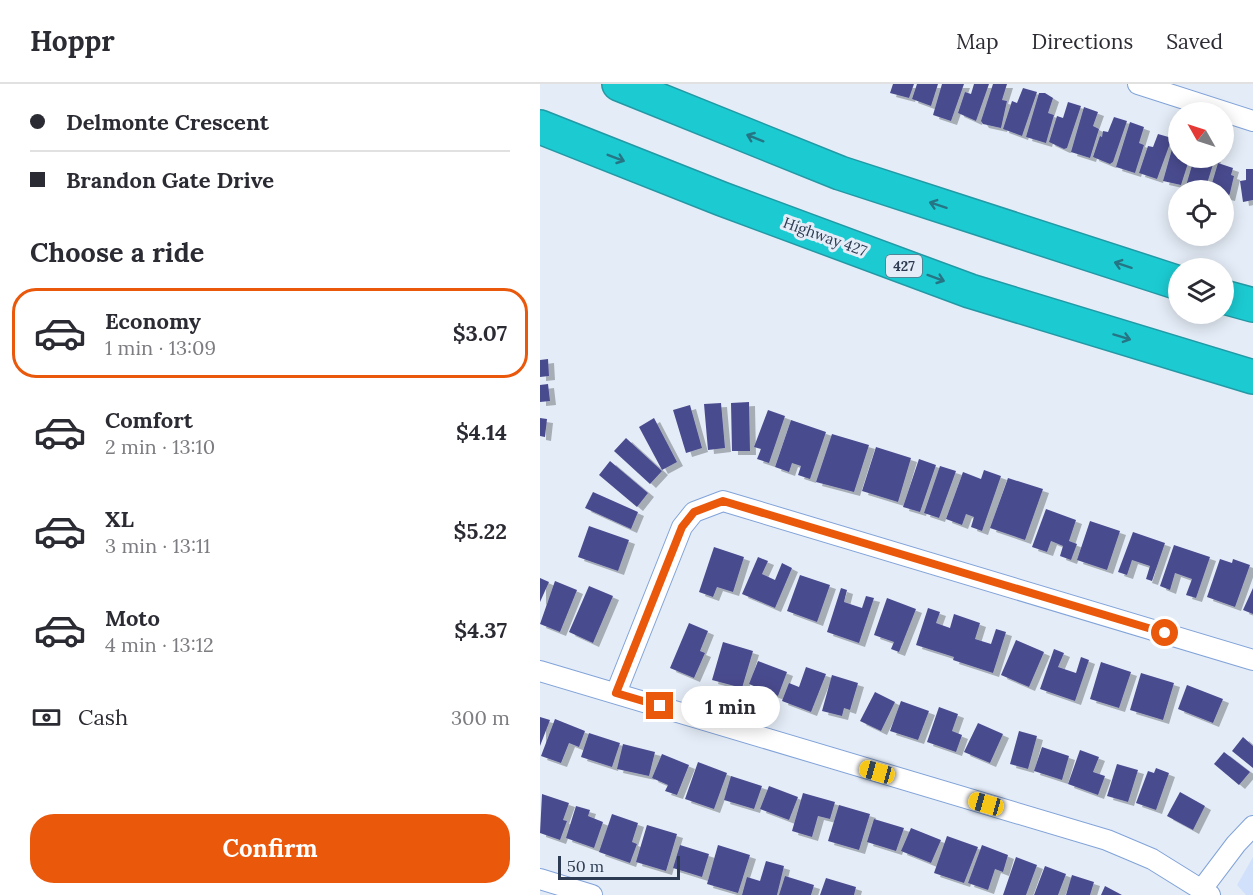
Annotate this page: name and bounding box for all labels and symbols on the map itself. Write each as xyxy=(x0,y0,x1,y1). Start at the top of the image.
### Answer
north arrow xyxy=(1168,102,1234,168)
one-way arrow xyxy=(746,132,764,143)
one-way arrow xyxy=(606,153,625,164)
one-way arrow xyxy=(929,199,948,210)
street label: Highway 427 xyxy=(781,213,870,261)
road number: 427 xyxy=(886,255,922,277)
one-way arrow xyxy=(1114,259,1133,270)
one-way arrow xyxy=(927,274,945,285)
one-way arrow xyxy=(1112,332,1131,343)
route start xyxy=(1151,619,1178,646)
callout: 1 min xyxy=(681,685,780,727)
route end xyxy=(646,692,673,719)
car xyxy=(857,758,897,786)
car xyxy=(966,790,1006,818)
scale bar xyxy=(558,853,680,880)

